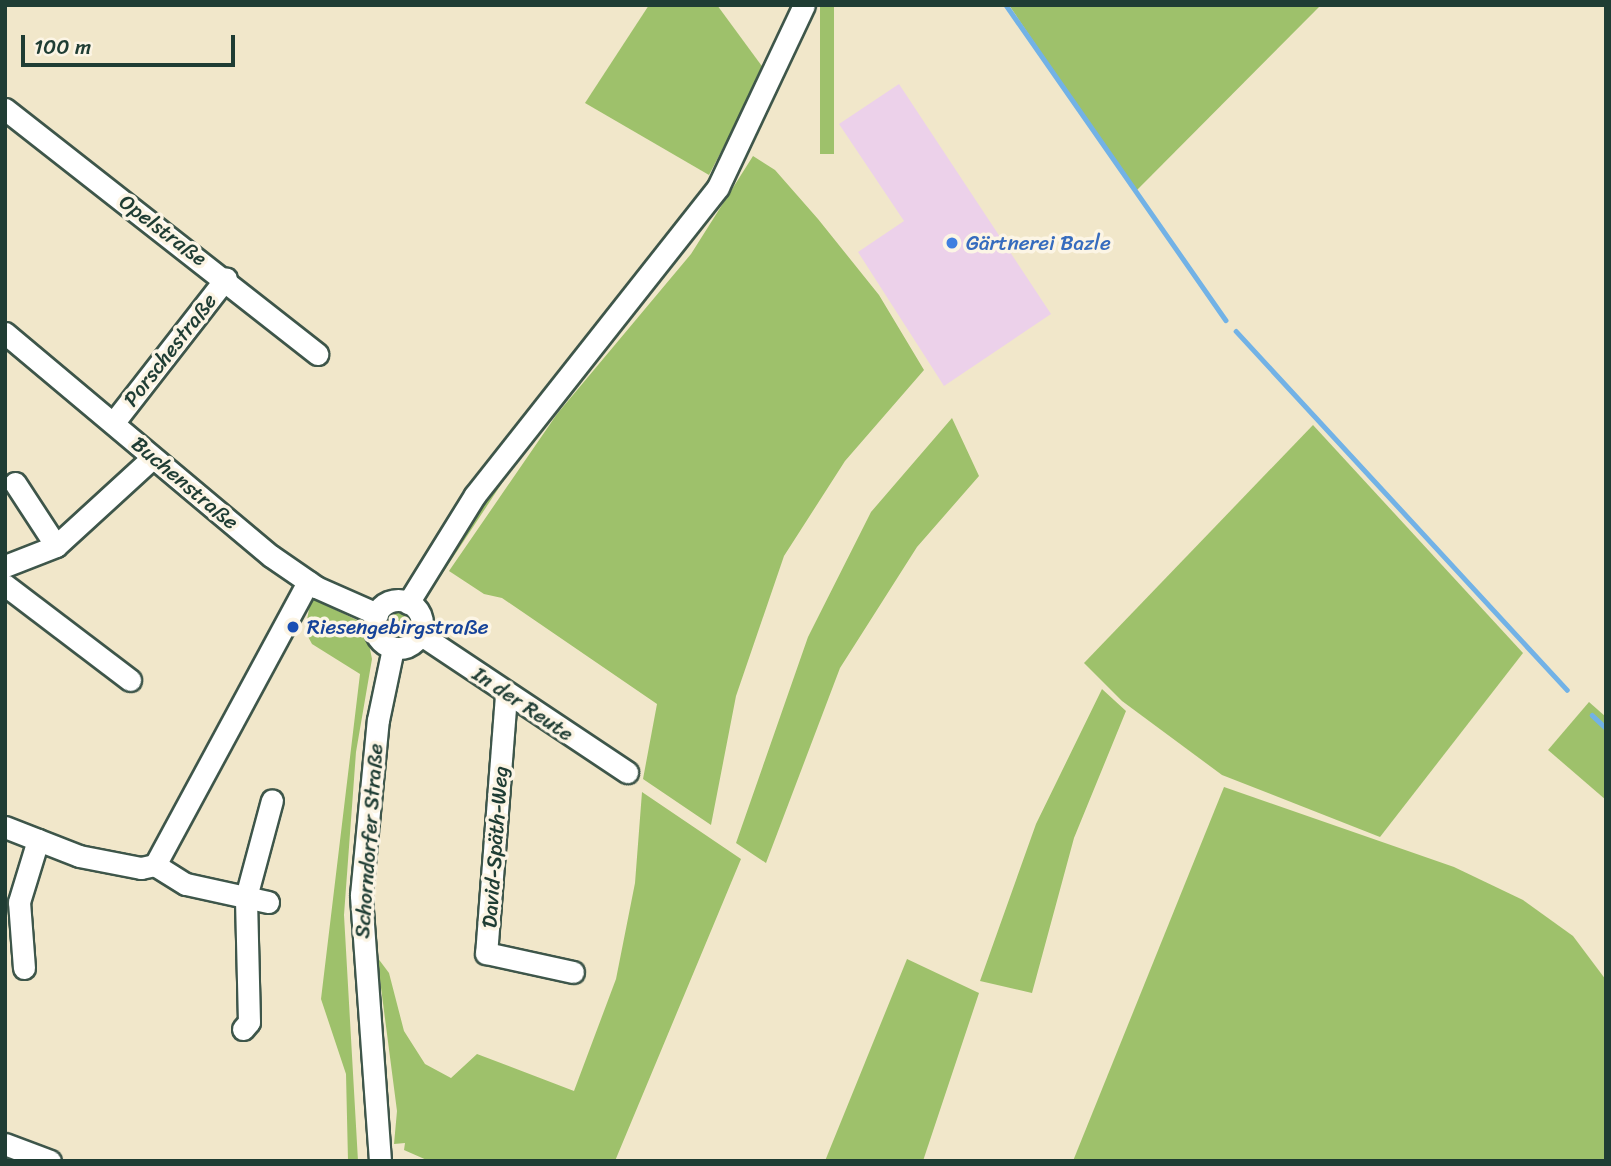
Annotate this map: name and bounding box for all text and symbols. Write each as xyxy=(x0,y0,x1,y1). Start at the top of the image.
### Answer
scale bar xyxy=(24,21,238,65)
text: 100 m xyxy=(34,28,91,66)
street label: Opelstraße xyxy=(114,189,212,271)
place label: Gärtnerei Bazle xyxy=(966,230,1111,256)
marker: Gärtnerei Bazle xyxy=(944,235,960,251)
street label: Porschestraße xyxy=(118,288,222,412)
street label: Buchenstraße xyxy=(127,431,243,535)
place label: Riesengebirgstraße xyxy=(307,614,489,640)
marker: Riesengebirgstraße xyxy=(285,619,301,635)
street label: In der Reute xyxy=(468,661,578,747)
street label: Schorndorfer Straße xyxy=(350,742,388,940)
street label: David-Späth-Weg xyxy=(477,765,513,929)

